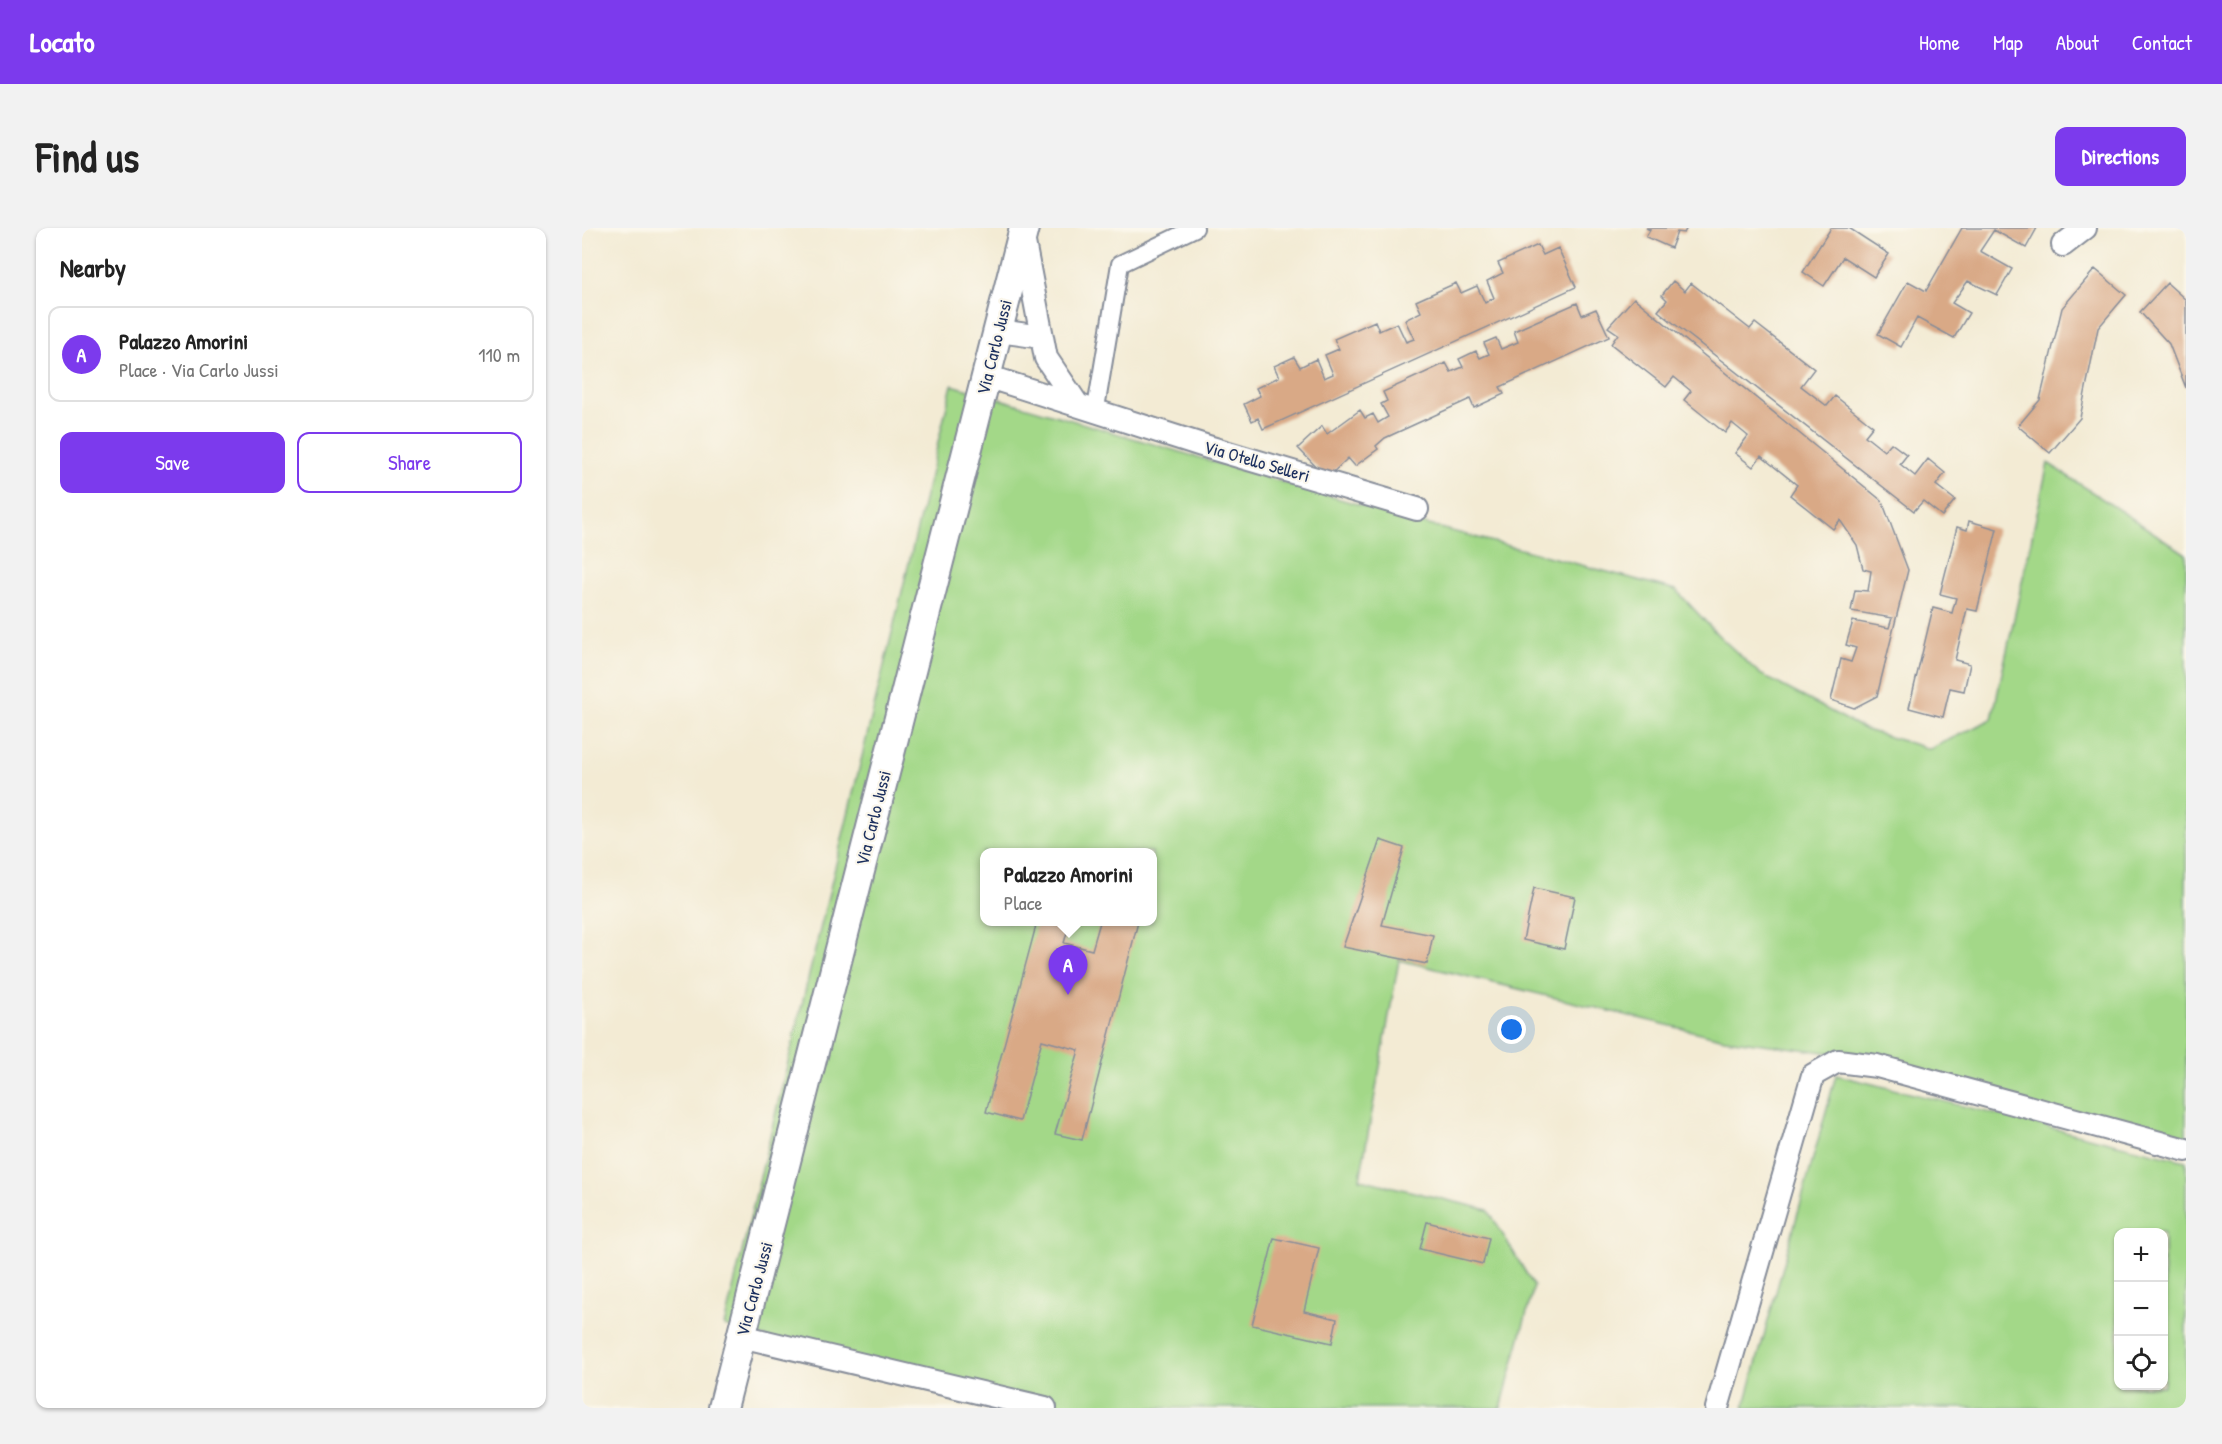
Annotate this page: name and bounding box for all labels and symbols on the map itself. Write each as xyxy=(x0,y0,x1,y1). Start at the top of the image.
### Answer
street label: Via Carlo Jussi xyxy=(970,297,1018,397)
street label: Via Otello Selleri xyxy=(1201,434,1313,488)
street label: Via Carlo Jussi xyxy=(849,768,897,868)
pin: A xyxy=(1048,946,1088,995)
your location xyxy=(1497,1015,1526,1044)
street label: Via Carlo Jussi xyxy=(729,1239,779,1339)

